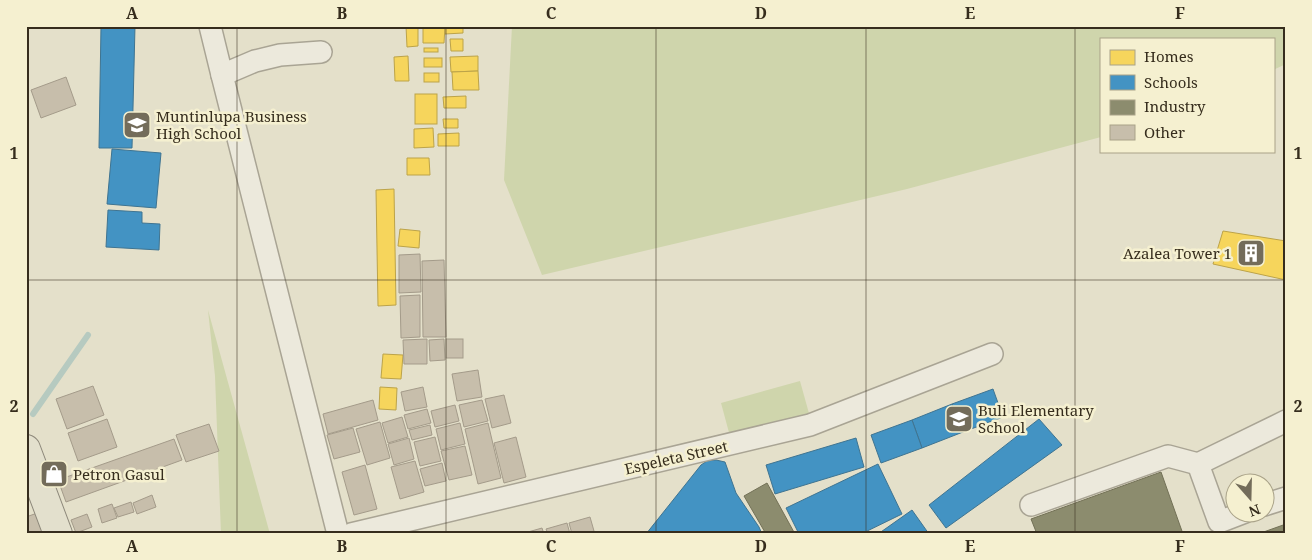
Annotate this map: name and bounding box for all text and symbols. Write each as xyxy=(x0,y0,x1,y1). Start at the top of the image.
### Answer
text: A xyxy=(126,2,139,24)
text: B xyxy=(337,2,348,24)
text: C xyxy=(546,2,557,24)
text: D xyxy=(755,2,767,24)
text: E xyxy=(965,2,975,24)
text: F xyxy=(1175,2,1185,24)
legend xyxy=(1100,38,1274,152)
text: Homes xyxy=(1144,46,1194,66)
text: Schools xyxy=(1144,72,1198,92)
text: Industry xyxy=(1144,96,1206,116)
place label: Muntinlupa Business High School xyxy=(156,106,307,143)
school or university icon: Muntinlupa Business High School xyxy=(122,110,152,140)
text: Other xyxy=(1144,122,1185,142)
text: 1 xyxy=(9,142,19,164)
text: 1 xyxy=(1293,142,1303,164)
building icon: Azalea Tower 1 xyxy=(1236,238,1266,268)
place label: Azalea Tower 1 xyxy=(1123,243,1232,263)
text: 2 xyxy=(9,395,19,417)
text: 2 xyxy=(1293,395,1303,417)
place label: Buli Elementary School xyxy=(978,400,1094,437)
school or university icon: Buli Elementary School xyxy=(944,404,974,434)
street label: Espeleta Street xyxy=(622,435,730,479)
shop icon: Petron Gasul xyxy=(39,459,69,489)
place label: Petron Gasul xyxy=(73,464,165,484)
north arrow xyxy=(1224,472,1274,522)
text: N xyxy=(1246,500,1263,522)
text: A xyxy=(126,535,139,557)
text: B xyxy=(337,535,348,557)
text: C xyxy=(546,535,557,557)
text: D xyxy=(755,535,767,557)
text: E xyxy=(965,535,975,557)
text: F xyxy=(1175,535,1185,557)

